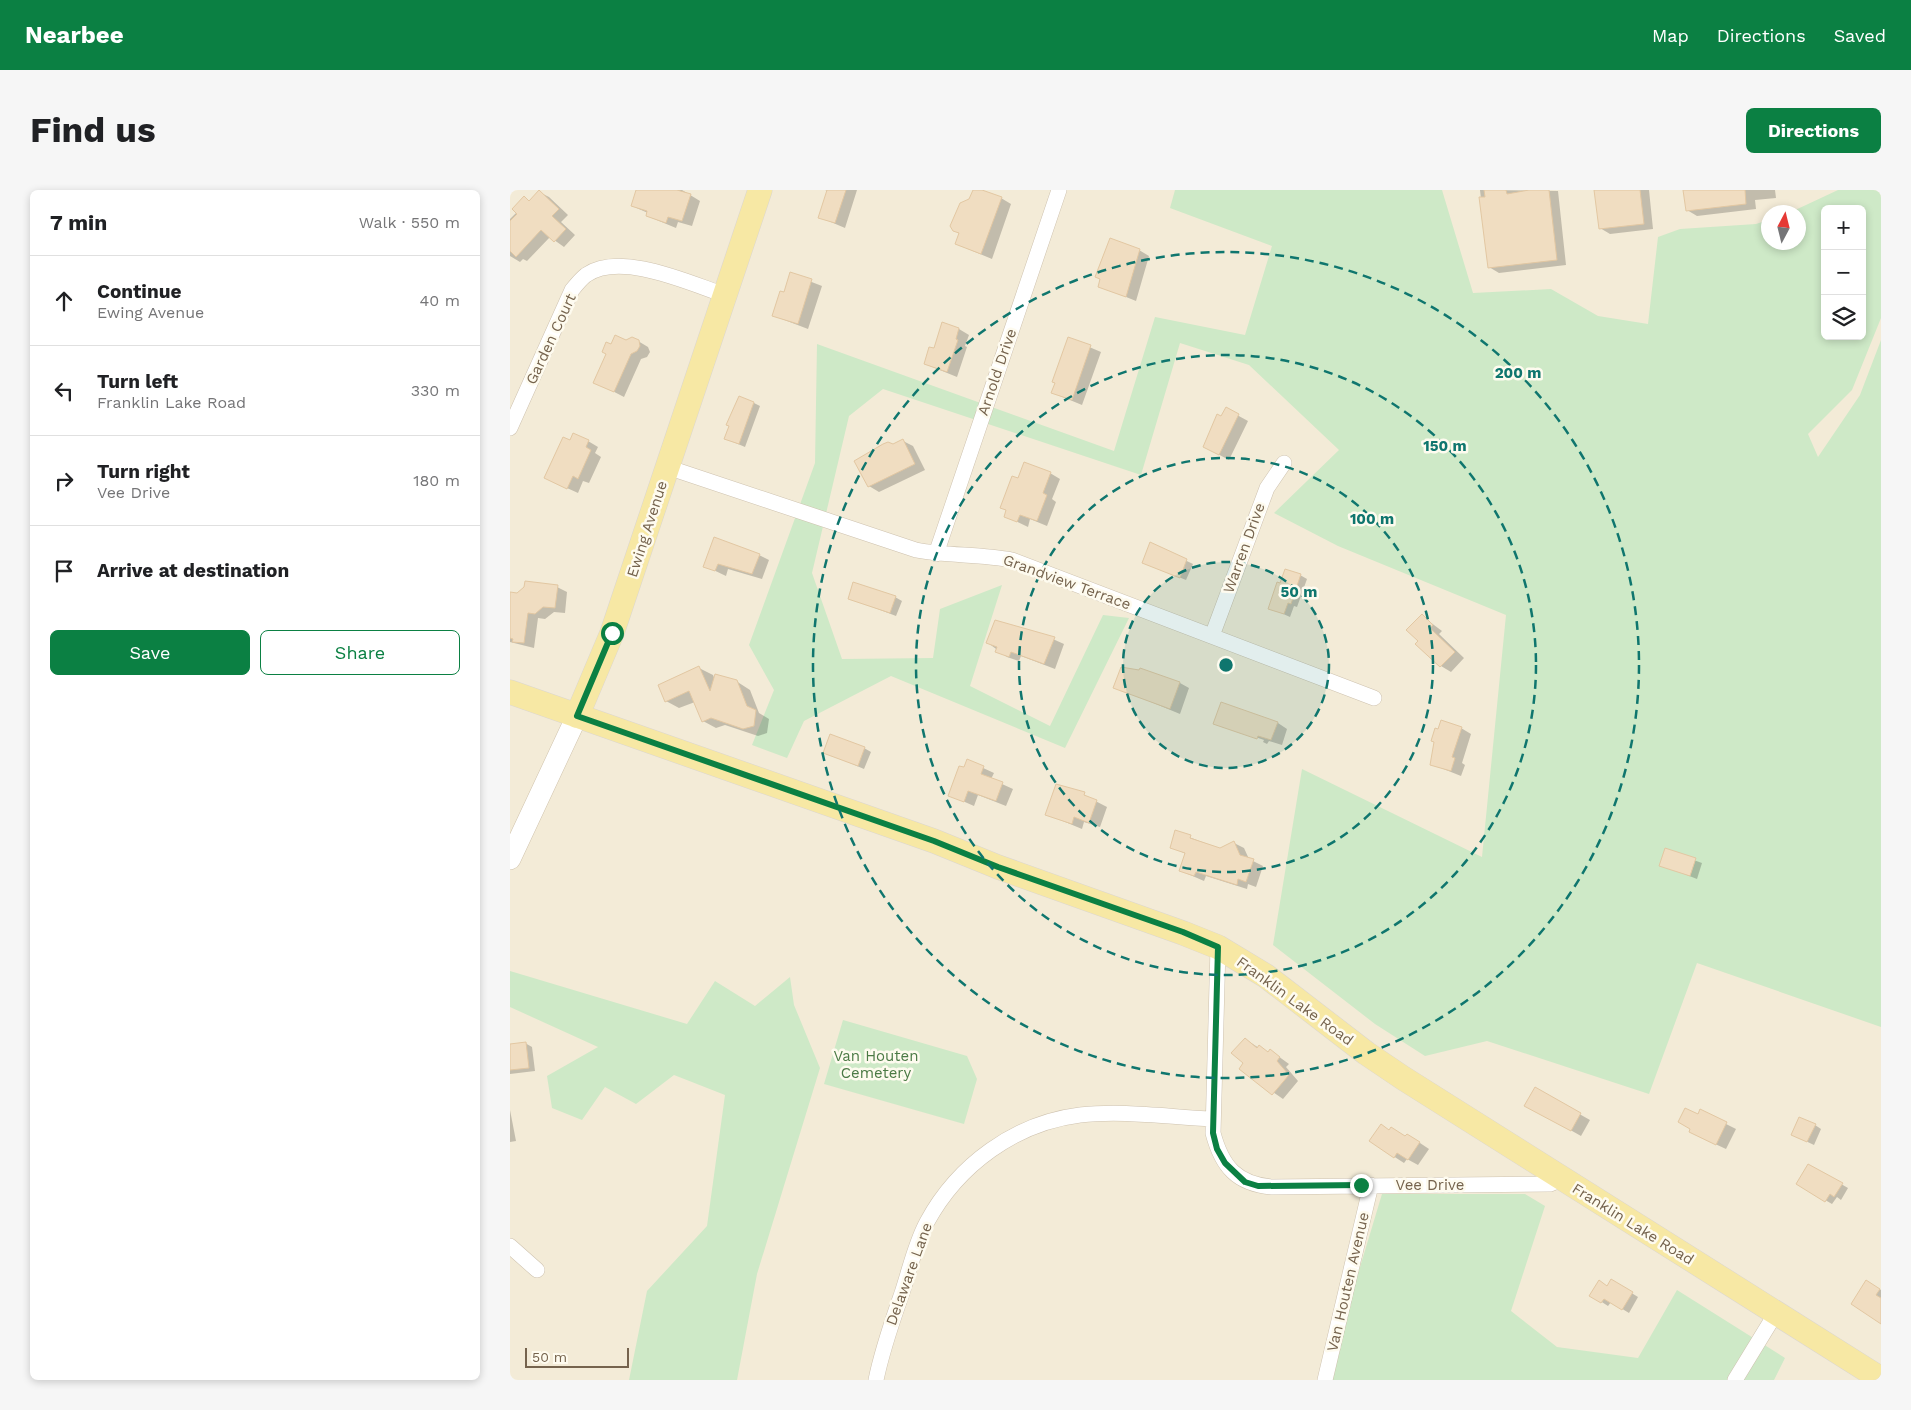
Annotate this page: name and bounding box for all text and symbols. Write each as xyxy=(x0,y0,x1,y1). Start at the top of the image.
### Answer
text: Nearbee xyxy=(25,21,124,49)
text: Map xyxy=(1652,25,1689,46)
text: Directions xyxy=(1717,25,1806,46)
text: Saved xyxy=(1834,25,1886,46)
button: Directions xyxy=(1746,108,1881,153)
text: Find us xyxy=(30,109,156,151)
north arrow xyxy=(1761,205,1806,250)
map controls xyxy=(1821,205,1866,340)
button: + xyxy=(1821,205,1866,250)
text: 7 min xyxy=(50,210,107,235)
text: Walk · 550 m xyxy=(359,213,460,232)
button: − xyxy=(1821,250,1866,295)
text: Continue xyxy=(97,280,181,303)
icon: ahead xyxy=(50,287,78,315)
street label: Garden Court xyxy=(522,290,580,387)
text: 40 m xyxy=(420,291,460,310)
button: layers xyxy=(1821,295,1866,340)
text: Ewing Avenue xyxy=(97,303,204,322)
street label: Arnold Drive xyxy=(974,326,1020,418)
text: 200 m xyxy=(1495,364,1541,382)
text: Turn left xyxy=(97,370,178,393)
icon: left xyxy=(50,377,78,405)
text: 330 m xyxy=(411,381,460,400)
text: Franklin Lake Road xyxy=(97,393,246,412)
text: 150 m xyxy=(1423,437,1467,455)
text: Turn right xyxy=(97,460,190,483)
icon: right xyxy=(50,467,78,495)
text: 180 m xyxy=(413,471,460,490)
street label: Ewing Avenue xyxy=(623,478,671,580)
text: Vee Drive xyxy=(97,483,170,502)
street label: Warren Drive xyxy=(1219,500,1269,596)
text: 100 m xyxy=(1350,510,1394,528)
street label: Grandview Terrace xyxy=(1001,550,1133,614)
icon: arrive xyxy=(50,557,78,585)
text: Arrive at destination xyxy=(97,559,289,582)
text: 50 m xyxy=(1281,583,1317,601)
route start xyxy=(601,622,624,645)
button: Save xyxy=(50,630,250,675)
button: Share xyxy=(260,630,460,675)
centre of rings xyxy=(1217,656,1235,674)
street label: Franklin Lake Road xyxy=(1233,953,1357,1049)
park label: Van Houten Cemetery xyxy=(833,1047,919,1082)
route end xyxy=(1350,1174,1373,1197)
street label: Vee Drive xyxy=(1396,1176,1464,1194)
street label: Franklin Lake Road xyxy=(1569,1179,1697,1269)
street label: Van Houten Avenue xyxy=(1323,1210,1373,1354)
street label: Delaware Lane xyxy=(882,1220,936,1328)
scale bar xyxy=(525,1345,629,1368)
text: 50 m xyxy=(532,1349,567,1365)

